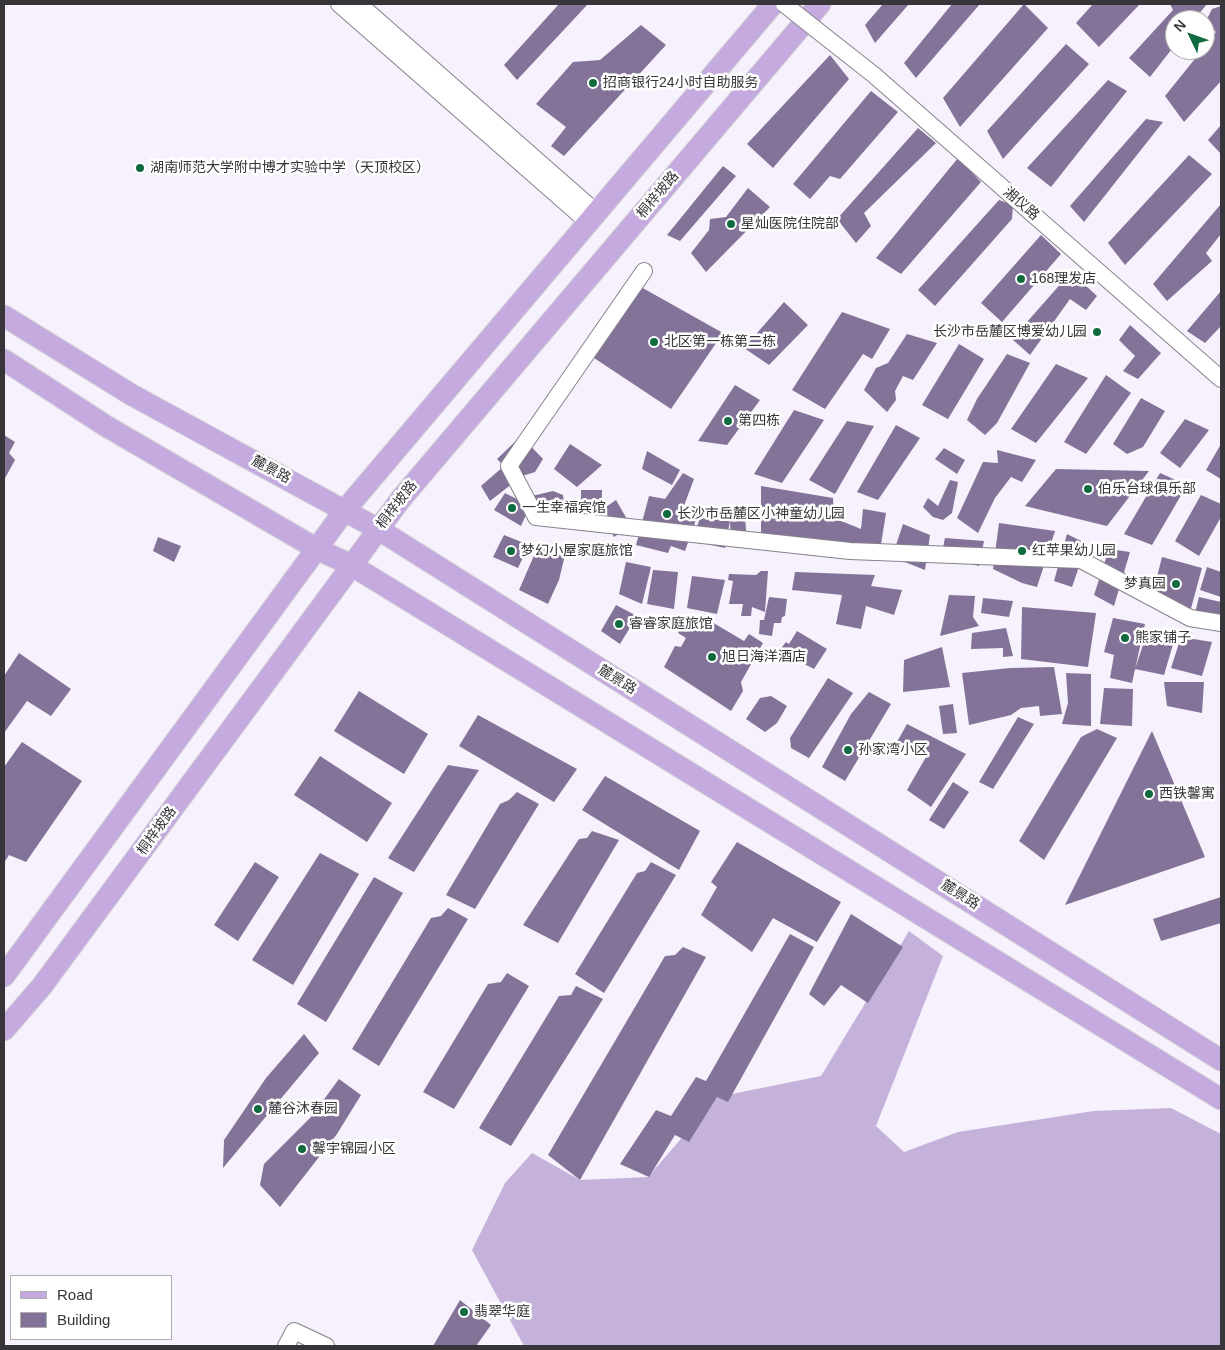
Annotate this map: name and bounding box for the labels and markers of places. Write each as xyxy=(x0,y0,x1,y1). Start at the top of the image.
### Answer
place label: 招商银行24小时自助服务 xyxy=(603,75,759,91)
marker: 招商银行24小时自助服务 xyxy=(587,77,599,89)
place label: 湖南师范大学附中博才实验中学（天顶校区） xyxy=(150,160,430,176)
marker: 湖南师范大学附中博才实验中学（天顶校区） xyxy=(134,162,146,174)
place label: 星灿医院住院部 xyxy=(741,216,839,232)
marker: 星灿医院住院部 xyxy=(725,218,737,230)
place label: 168理发店 xyxy=(1031,271,1096,287)
marker: 168理发店 xyxy=(1015,273,1027,285)
place label: 长沙市岳麓区博爱幼儿园 xyxy=(933,324,1087,340)
marker: 长沙市岳麓区博爱幼儿园 xyxy=(1091,326,1103,338)
place label: 北区第一栋第二栋 xyxy=(664,334,776,350)
marker: 北区第一栋第二栋 xyxy=(648,336,660,348)
place label: 第四栋 xyxy=(738,413,780,429)
marker: 第四栋 xyxy=(722,415,734,427)
place label: 伯乐台球俱乐部 xyxy=(1098,481,1196,497)
marker: 伯乐台球俱乐部 xyxy=(1082,483,1094,495)
place label: 一生幸福宾馆 xyxy=(522,500,606,516)
marker: 一生幸福宾馆 xyxy=(506,502,518,514)
place label: 长沙市岳麓区小神童幼儿园 xyxy=(677,506,845,522)
marker: 长沙市岳麓区小神童幼儿园 xyxy=(661,508,673,520)
place label: 梦幻小屋家庭旅馆 xyxy=(521,543,633,559)
place label: 红苹果幼儿园 xyxy=(1032,543,1116,559)
marker: 梦幻小屋家庭旅馆 xyxy=(505,545,517,557)
marker: 红苹果幼儿园 xyxy=(1016,545,1028,557)
place label: 梦真园 xyxy=(1124,576,1166,592)
marker: 梦真园 xyxy=(1170,578,1182,590)
place label: 睿睿家庭旅馆 xyxy=(629,616,713,632)
marker: 睿睿家庭旅馆 xyxy=(613,618,625,630)
place label: 熊家铺子 xyxy=(1135,630,1191,646)
marker: 熊家铺子 xyxy=(1119,632,1131,644)
place label: 旭日海洋酒店 xyxy=(722,649,806,665)
marker: 旭日海洋酒店 xyxy=(706,651,718,663)
place label: 孙家湾小区 xyxy=(858,742,928,758)
marker: 孙家湾小区 xyxy=(842,744,854,756)
place label: 西铁馨寓 xyxy=(1159,786,1215,802)
marker: 西铁馨寓 xyxy=(1143,788,1155,800)
place label: 麓谷沐春园 xyxy=(268,1101,338,1117)
marker: 麓谷沐春园 xyxy=(252,1103,264,1115)
place label: 馨宇锦园小区 xyxy=(312,1141,396,1157)
marker: 馨宇锦园小区 xyxy=(296,1143,308,1155)
place label: 翡翠华庭 xyxy=(474,1304,530,1320)
marker: 翡翠华庭 xyxy=(458,1306,470,1318)

